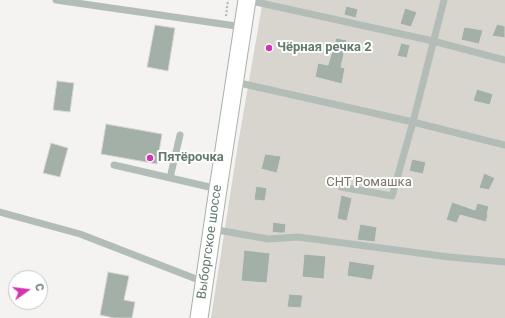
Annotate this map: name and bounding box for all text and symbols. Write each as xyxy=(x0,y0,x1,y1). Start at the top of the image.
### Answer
place label: Чёрная речка 2 xyxy=(277,40,372,56)
marker: Чёрная речка 2 xyxy=(264,43,274,53)
place label: Пятёрочка xyxy=(158,150,224,166)
marker: Пятёрочка xyxy=(145,153,155,163)
park label: СНТ Ромашка xyxy=(326,175,412,191)
street label: Выборгское шоссе xyxy=(194,184,226,300)
north arrow xyxy=(8,270,48,310)
text: С xyxy=(32,282,46,292)

